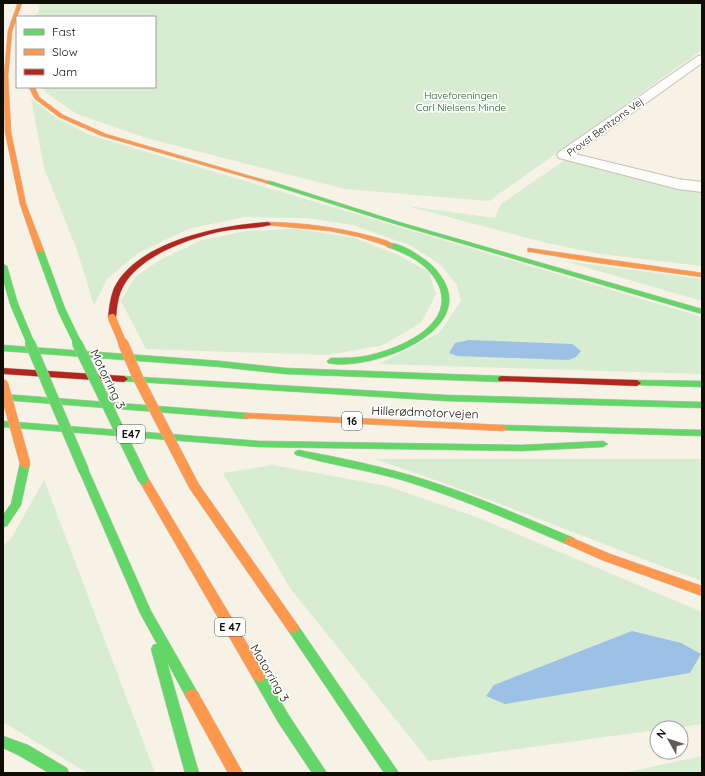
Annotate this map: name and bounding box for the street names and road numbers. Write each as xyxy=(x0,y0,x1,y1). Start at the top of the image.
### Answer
street label: Provst Bentzons Vej xyxy=(564,95,646,159)
street label: Motorring 3 xyxy=(87,347,129,411)
street label: Hillerødmotorvejen xyxy=(371,403,479,421)
road number: 16 xyxy=(342,412,362,430)
road number: E47 xyxy=(117,425,145,443)
road number: E 47 xyxy=(215,618,245,636)
street label: Motorring 3 xyxy=(247,641,293,705)

